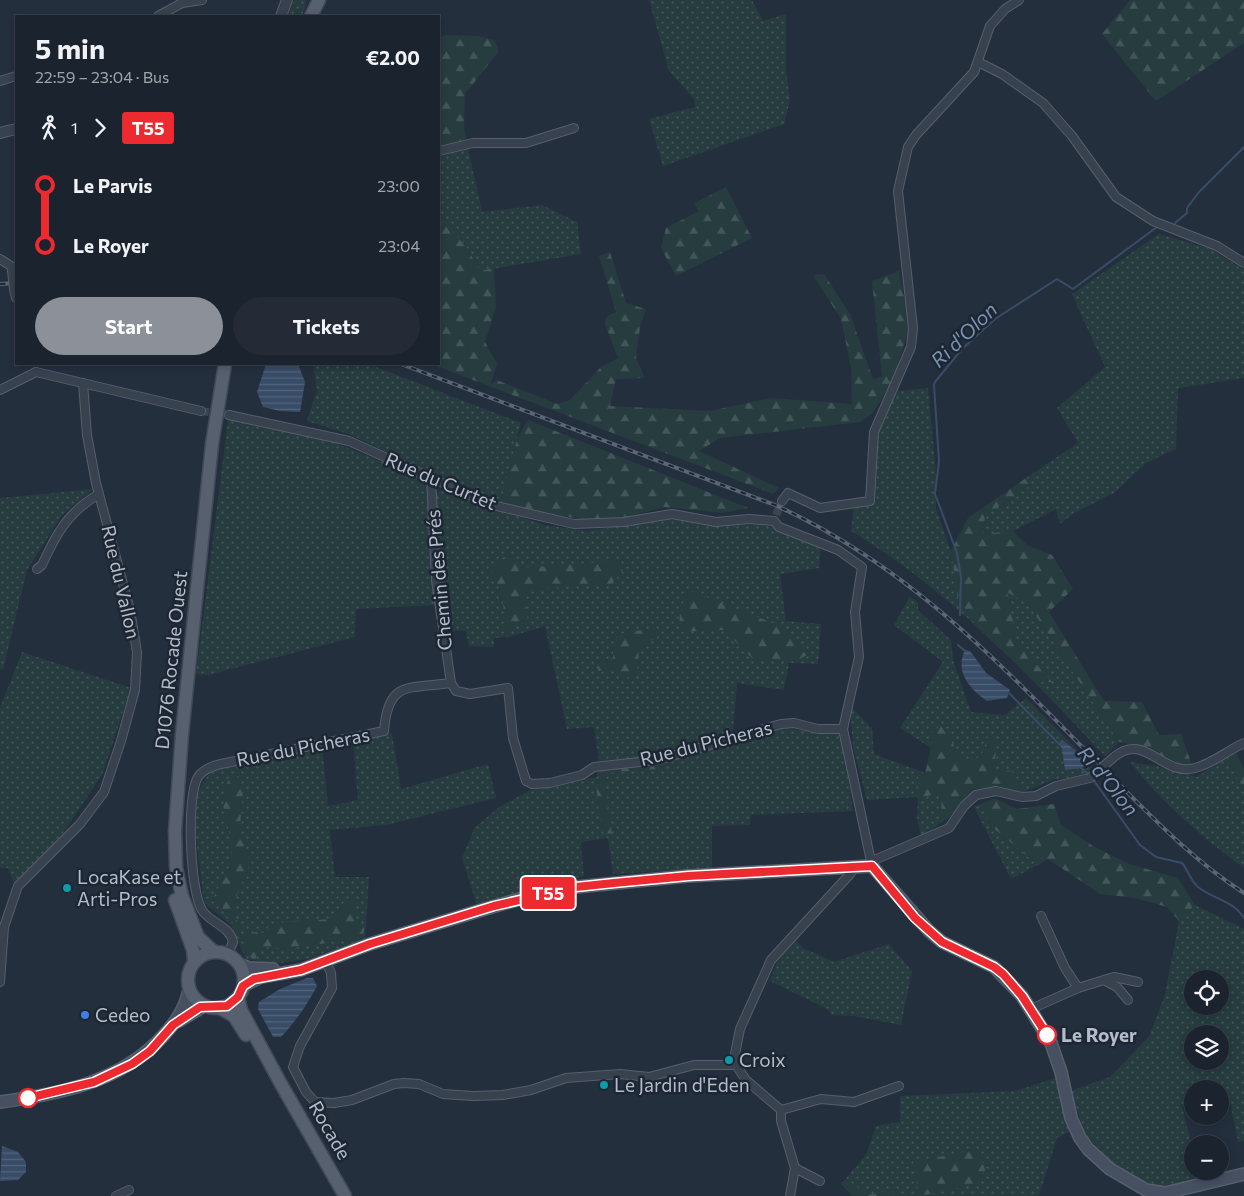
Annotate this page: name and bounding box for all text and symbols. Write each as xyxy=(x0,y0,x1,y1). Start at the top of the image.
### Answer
text: 5 min xyxy=(35,31,105,65)
text: €2.00 xyxy=(366,46,420,69)
text: 22:59 – 23:04 · Bus xyxy=(35,67,169,86)
icon: walk xyxy=(35,114,63,142)
icon: forward xyxy=(86,114,114,142)
text: T55 xyxy=(132,117,164,139)
text: 1 xyxy=(71,118,78,137)
text: Le Parvis xyxy=(73,174,152,197)
text: 23:00 xyxy=(377,176,420,195)
text: Le Royer xyxy=(73,234,149,257)
text: 23:04 xyxy=(378,236,420,255)
button: Start xyxy=(35,297,223,355)
button: Tickets xyxy=(233,297,420,355)
water label: Ri d'Olon xyxy=(925,297,1001,372)
street label: Rue du Curtet xyxy=(382,447,500,514)
street label: Chemin des Prés xyxy=(421,509,456,651)
street label: Rue du Vallon xyxy=(97,523,146,641)
street label: D1076 Rocade Ouest xyxy=(150,569,191,750)
street label: Rue du Picheras xyxy=(637,715,774,770)
street label: Rue du Picheras xyxy=(234,722,371,771)
water label: Ri d'Olon xyxy=(1073,741,1144,820)
place label: LocaKase et Arti-Pros xyxy=(77,865,181,910)
line badge: T55 xyxy=(519,877,577,909)
marker: LocaKase et Arti-Pros xyxy=(61,882,73,894)
text: T55 xyxy=(532,882,564,904)
map controls xyxy=(1184,970,1229,1180)
button: locate xyxy=(1184,970,1229,1015)
place label: Cedeo xyxy=(95,1003,150,1026)
marker: Cedeo xyxy=(79,1009,91,1021)
place label: Le Royer xyxy=(1061,1023,1137,1046)
marker: Le Royer xyxy=(1037,1025,1057,1045)
button: layers xyxy=(1184,1025,1229,1070)
place label: Croix xyxy=(739,1048,786,1071)
marker: Croix xyxy=(723,1054,735,1066)
place label: Le Jardin d'Eden xyxy=(614,1073,750,1096)
marker: Le Jardin d'Eden xyxy=(598,1079,610,1091)
button: + xyxy=(1184,1080,1229,1125)
unlabelled marker xyxy=(18,1088,38,1108)
street label: Rocade xyxy=(305,1096,356,1163)
button: − xyxy=(1184,1135,1229,1180)

